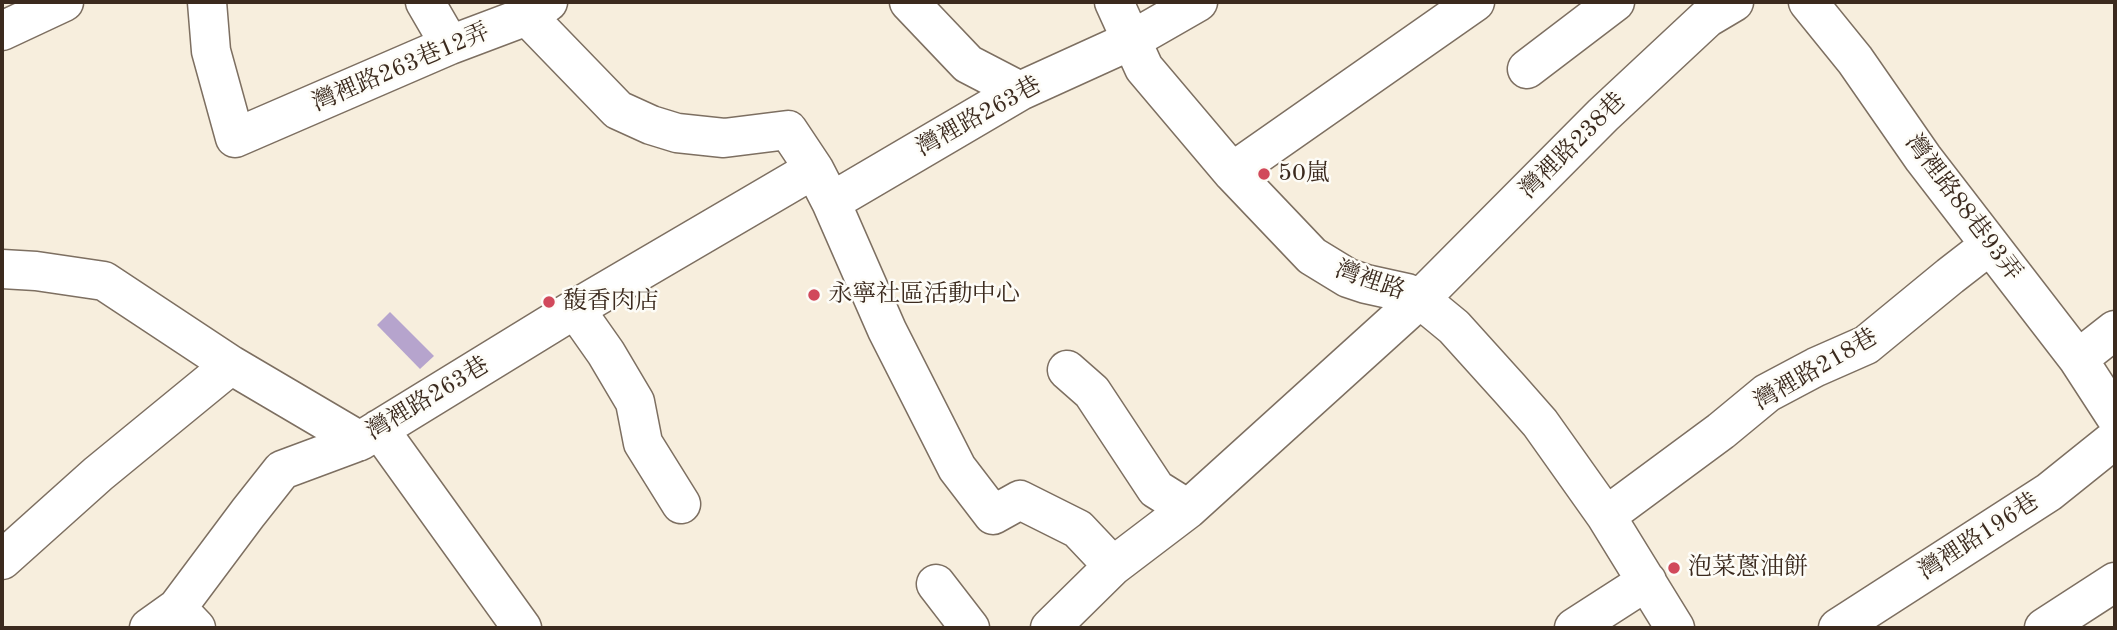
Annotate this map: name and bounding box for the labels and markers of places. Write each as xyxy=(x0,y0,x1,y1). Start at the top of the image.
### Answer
place label: 50嵐 xyxy=(1278,160,1330,188)
marker: 50嵐 xyxy=(1256,166,1272,182)
place label: 永寧社區活動中心 xyxy=(828,281,1020,309)
marker: 永寧社區活動中心 xyxy=(806,287,822,303)
place label: 馥香肉店 xyxy=(563,288,659,316)
marker: 馥香肉店 xyxy=(541,294,557,310)
place label: 泡菜蔥油餅 xyxy=(1688,554,1808,582)
marker: 泡菜蔥油餅 xyxy=(1666,560,1682,576)

